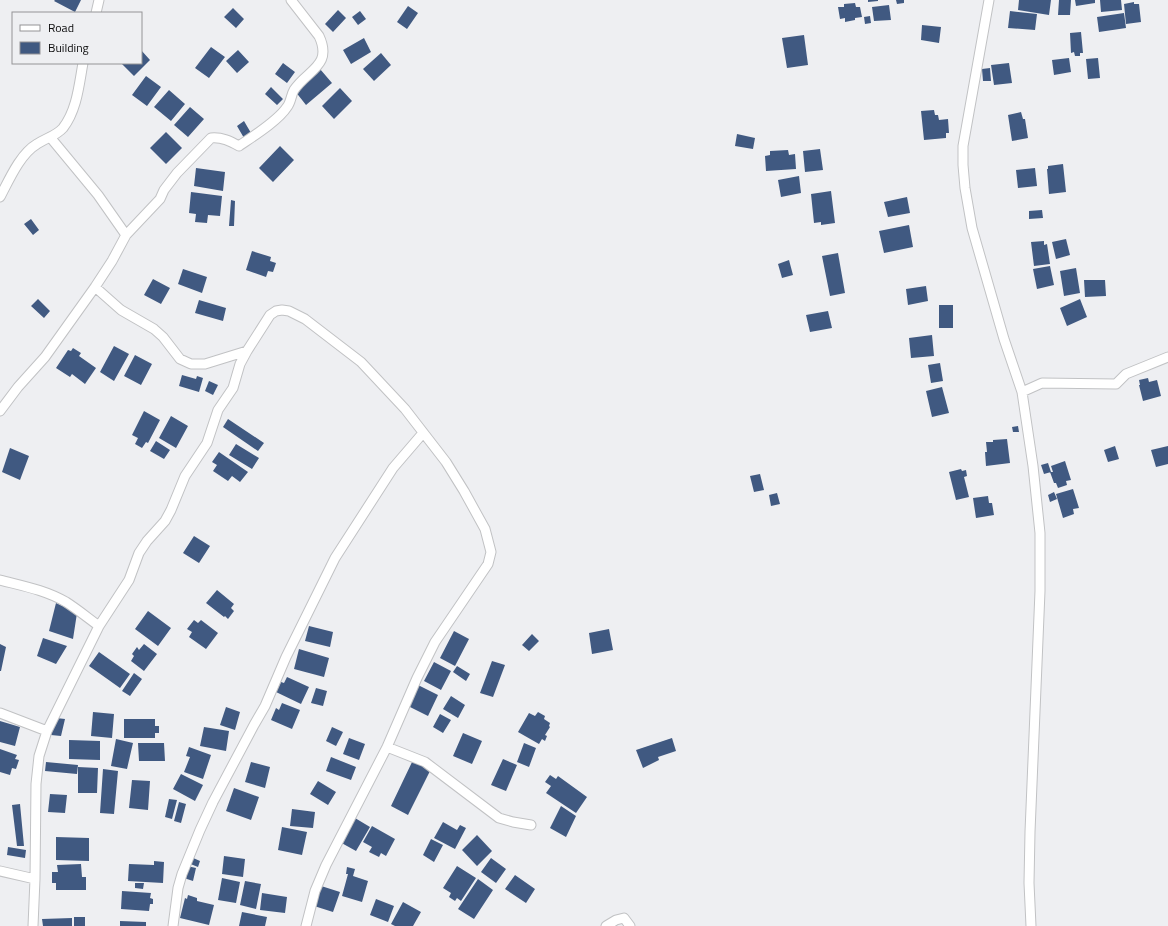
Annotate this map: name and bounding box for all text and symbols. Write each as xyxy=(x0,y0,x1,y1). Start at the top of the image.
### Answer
legend xyxy=(12,12,142,64)
text: Road xyxy=(48,18,74,37)
text: Building xyxy=(48,38,89,57)

